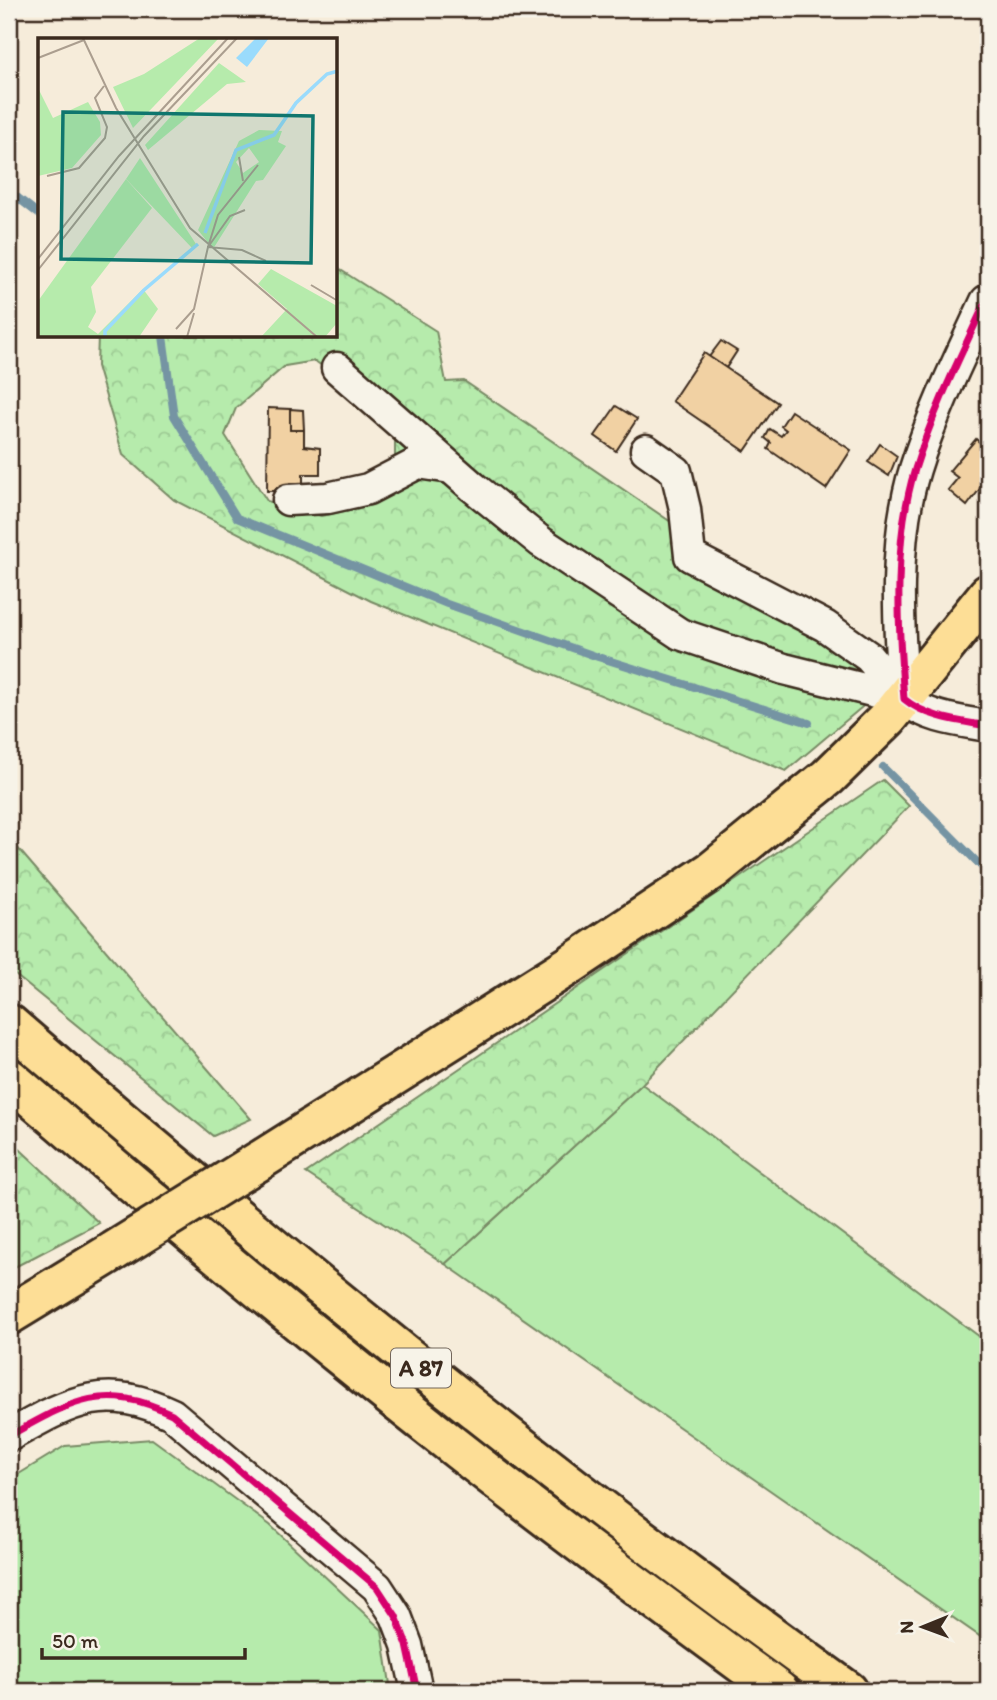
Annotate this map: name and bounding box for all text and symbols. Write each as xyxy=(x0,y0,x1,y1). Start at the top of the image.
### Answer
inset map xyxy=(38,38,338,338)
road number: A 87 xyxy=(391,1348,451,1387)
north arrow xyxy=(888,1592,958,1662)
scale bar xyxy=(42,1616,245,1660)
text: N xyxy=(895,1621,918,1634)
text: 50 m xyxy=(52,1628,99,1653)

